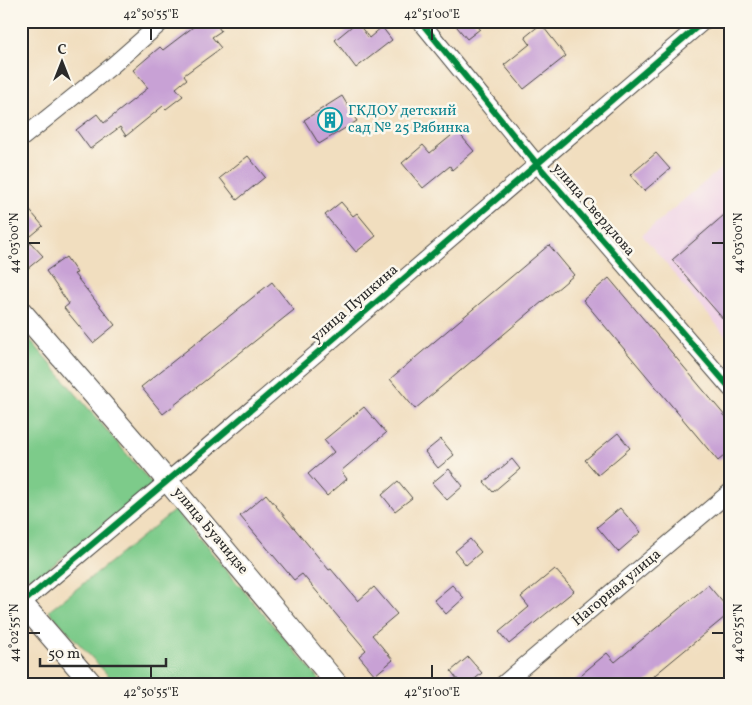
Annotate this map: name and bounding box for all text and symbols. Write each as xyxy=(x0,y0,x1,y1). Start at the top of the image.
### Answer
text: 42°50'55"E xyxy=(123,7,179,23)
text: 42°51'00"E xyxy=(404,7,460,23)
north arrow xyxy=(38,38,88,88)
text: С xyxy=(57,41,67,60)
place label: ГКДОУ детский сад № 25 Рябинка xyxy=(348,101,470,139)
building icon: ГКДОУ детский сад № 25 Рябинка xyxy=(317,107,343,133)
street label: улица Свердлова xyxy=(546,159,640,261)
text: 44°03'00"N xyxy=(7,212,23,273)
text: 44°03'00"N xyxy=(731,212,747,273)
street label: улица Пушкина xyxy=(307,260,403,348)
street label: улица Буачидзе xyxy=(167,483,253,579)
street label: Нагорная улица xyxy=(568,544,666,632)
text: 44°02'55"N xyxy=(7,604,23,662)
text: 44°02'55"N xyxy=(731,604,747,662)
scale bar xyxy=(40,635,166,667)
text: 50 m xyxy=(48,644,80,665)
text: 42°50'55"E xyxy=(123,685,179,701)
text: 42°51'00"E xyxy=(404,685,460,701)

